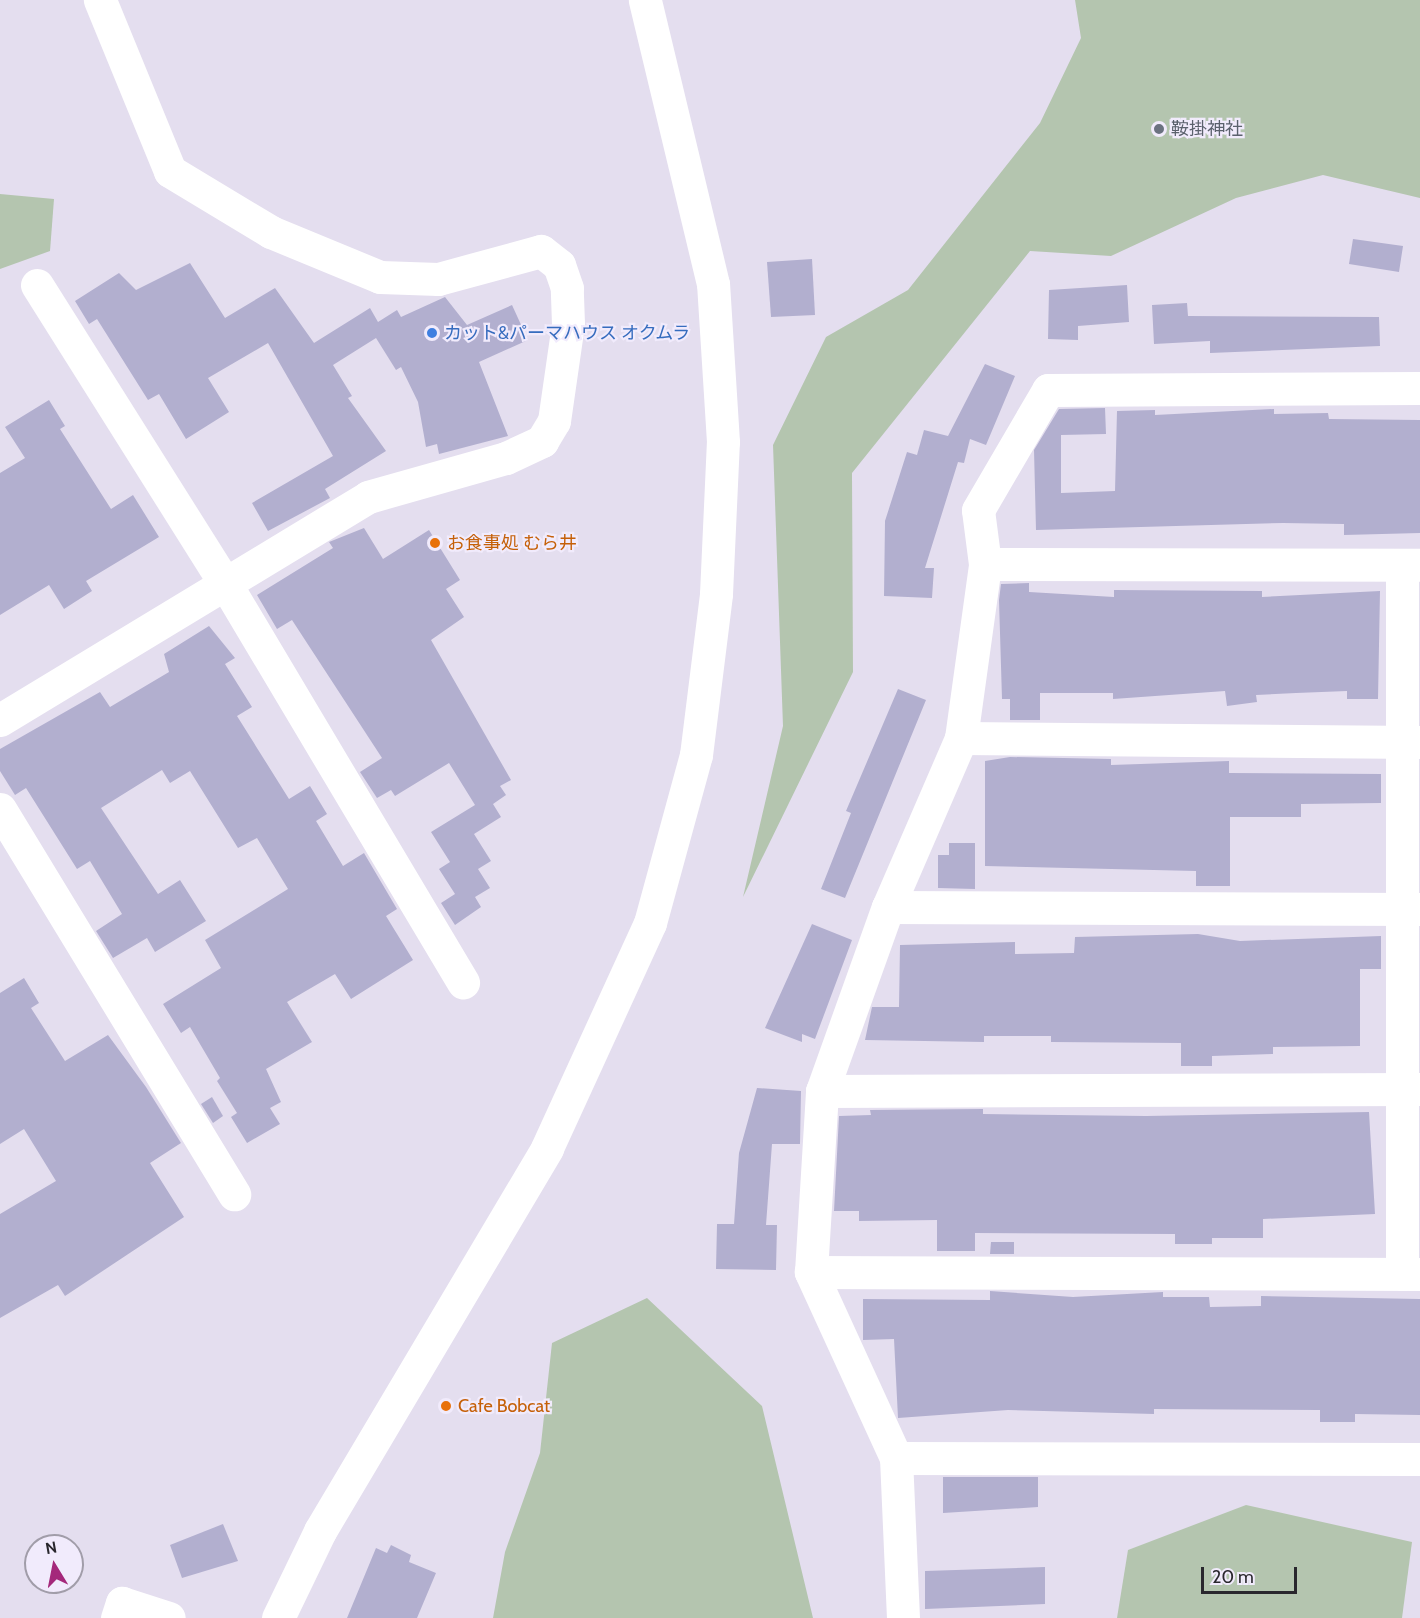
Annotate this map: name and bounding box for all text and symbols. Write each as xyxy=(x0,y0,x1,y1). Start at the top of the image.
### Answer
place label: 鞍掛神社 xyxy=(1171,118,1243,140)
marker: 鞍掛神社 xyxy=(1152,122,1166,136)
place label: カット&パーマハウス オクムラ xyxy=(444,322,693,344)
marker: カット&パーマハウス オクムラ xyxy=(425,326,439,340)
place label: お食事処 むら井 xyxy=(447,532,577,554)
marker: お食事処 むら井 xyxy=(428,536,442,550)
place label: Cafe Bobcat xyxy=(458,1395,550,1417)
marker: Cafe Bobcat xyxy=(439,1399,453,1413)
north arrow xyxy=(24,1534,84,1594)
text: N xyxy=(44,1537,58,1558)
scale bar xyxy=(1204,1555,1300,1593)
text: 20 m xyxy=(1212,1566,1254,1588)

